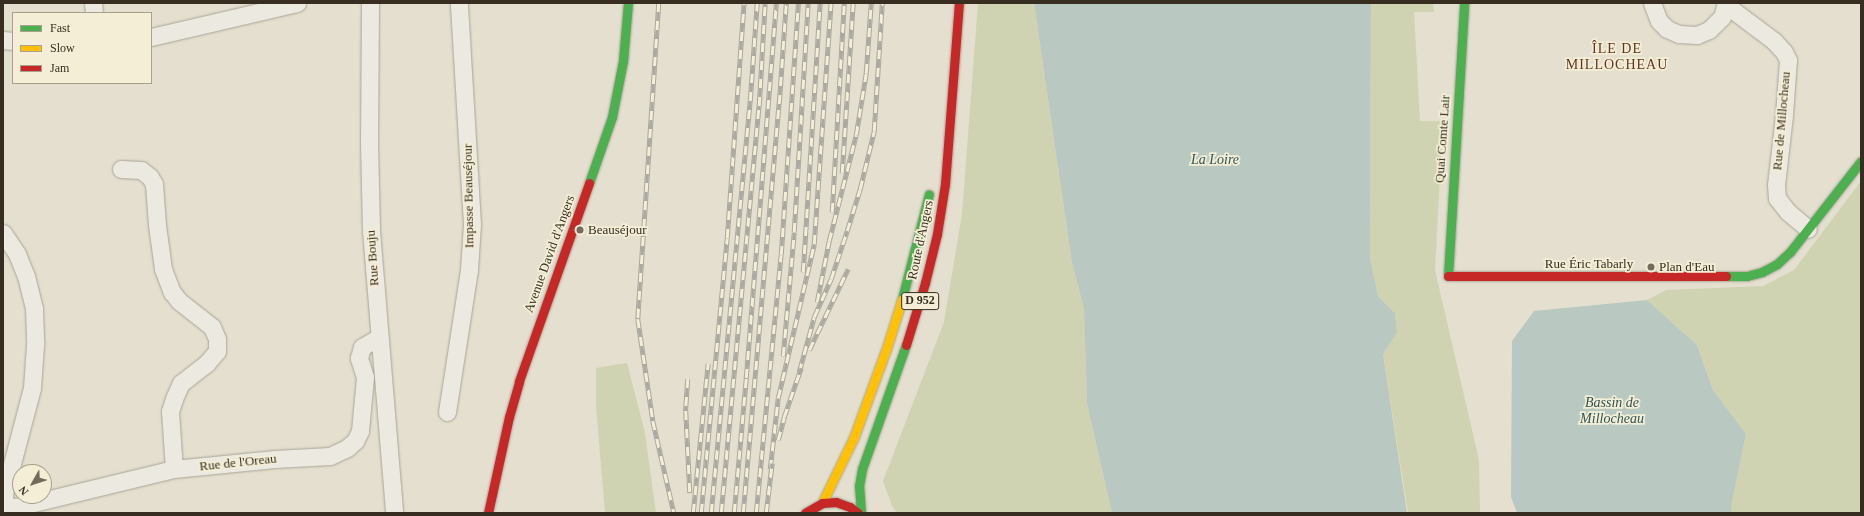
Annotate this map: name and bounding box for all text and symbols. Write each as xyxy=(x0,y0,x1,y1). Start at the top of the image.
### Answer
legend xyxy=(12,12,152,84)
text: Fast xyxy=(50,21,70,35)
text: Slow xyxy=(50,41,75,55)
district label: ÎLE DE MILLOCHEAU xyxy=(1566,41,1668,74)
text: Jam xyxy=(50,61,69,75)
street label: Rue de Millocheau xyxy=(1770,71,1794,171)
street label: Quai Comte Lair xyxy=(1432,95,1454,183)
street label: Impasse Beauséjour xyxy=(460,144,478,248)
water label: La Loire xyxy=(1191,152,1239,168)
street label: Avenue David d'Angers xyxy=(521,193,579,315)
street label: Route d'Angers xyxy=(905,199,937,281)
place label: Beauséjour xyxy=(588,222,646,238)
marker: Beauséjour xyxy=(575,225,585,235)
street label: Rue Bouju xyxy=(363,230,383,286)
street label: Rue Éric Tabarly xyxy=(1545,256,1633,272)
place label: Plan d'Eau xyxy=(1659,259,1714,275)
marker: Plan d'Eau xyxy=(1646,262,1656,272)
road number: D 952 xyxy=(901,291,939,311)
water label: Bassin de Millocheau xyxy=(1580,395,1644,428)
street label: Rue de l'Oreau xyxy=(199,451,277,475)
north arrow xyxy=(12,464,52,504)
text: N xyxy=(16,484,31,498)

